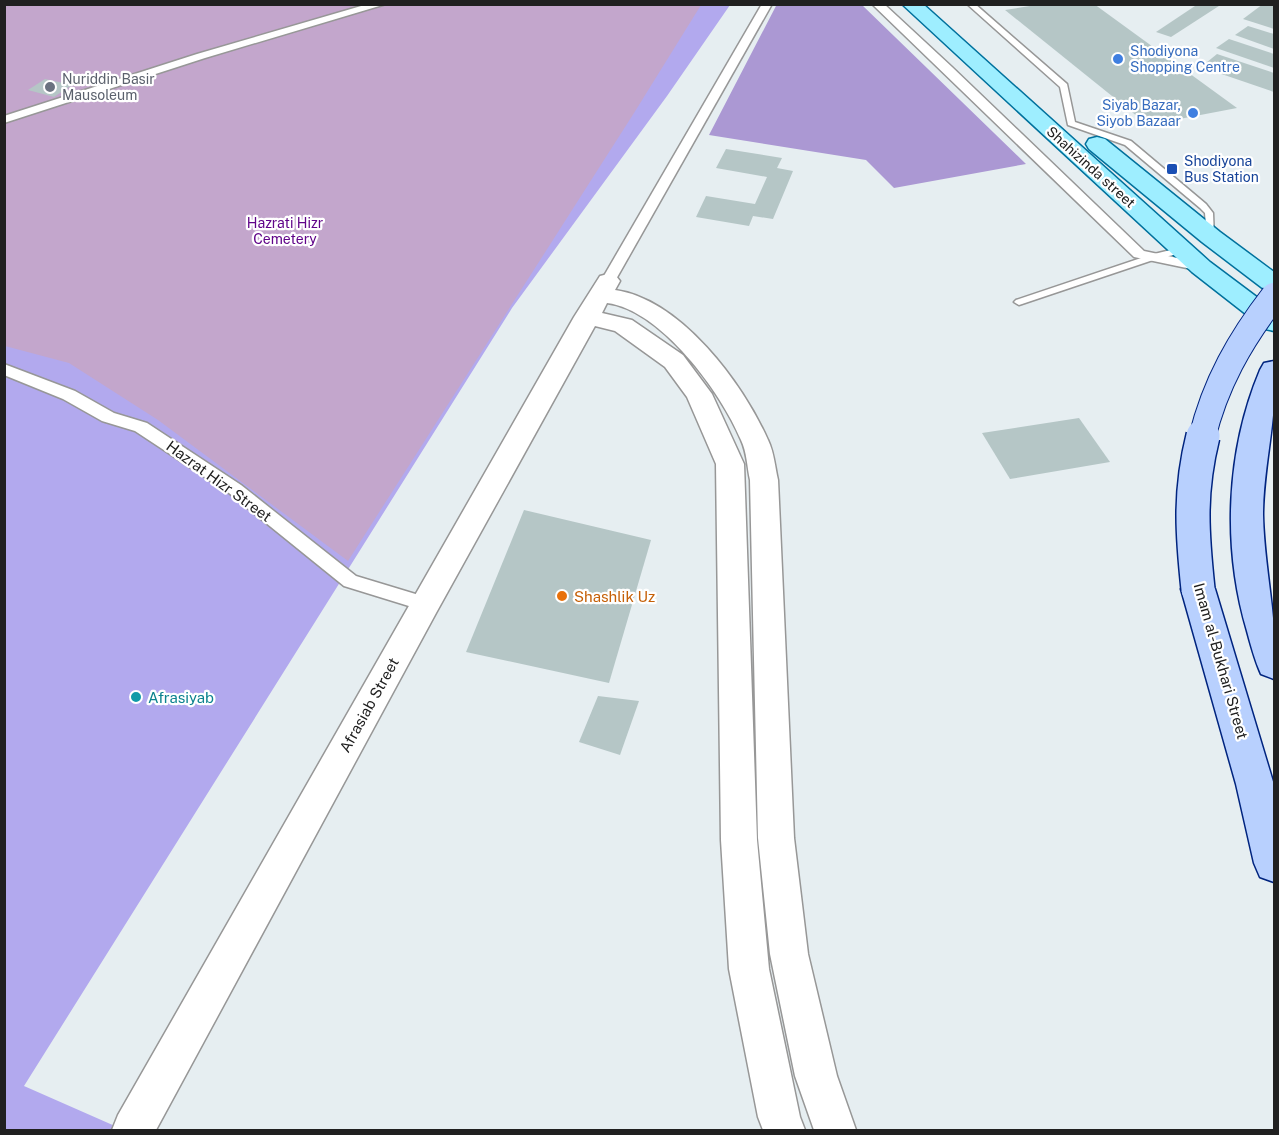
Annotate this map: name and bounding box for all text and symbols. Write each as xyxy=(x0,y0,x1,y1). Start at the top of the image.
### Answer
place label: Shodiyona Shopping Centre xyxy=(1130,43,1240,75)
marker: Shodiyona Shopping Centre xyxy=(1111,52,1125,66)
place label: Nuriddin Basir Mausoleum xyxy=(62,71,155,103)
marker: Nuriddin Basir Mausoleum xyxy=(43,80,57,94)
place label: Siyab Bazar, Siyob Bazaar xyxy=(1096,97,1181,129)
marker: Siyab Bazar, Siyob Bazaar xyxy=(1186,106,1200,120)
street label: Shahizinda street xyxy=(1044,123,1138,211)
place label: Shodiyona Bus Station xyxy=(1184,153,1259,185)
marker: Shodiyona Bus Station xyxy=(1165,162,1179,176)
park label: Hazrati Hizr Cemetery xyxy=(247,215,323,247)
street label: Hazrat Hizr Street xyxy=(163,437,275,525)
street label: Imam al-Bukhari Street xyxy=(1191,581,1251,741)
place label: Shashlik Uz xyxy=(574,588,655,605)
marker: Shashlik Uz xyxy=(555,589,569,603)
street label: Afrasiab Street xyxy=(336,655,402,755)
place label: Afrasiyab xyxy=(148,689,214,706)
marker: Afrasiyab xyxy=(129,690,143,704)

